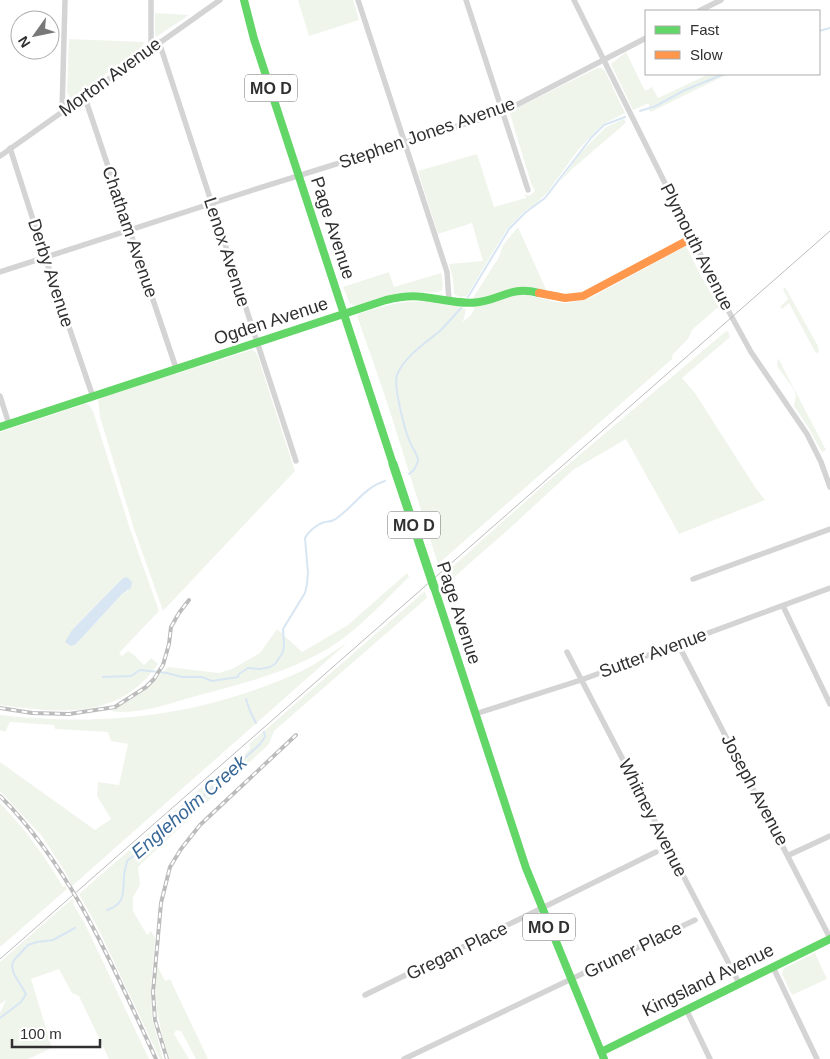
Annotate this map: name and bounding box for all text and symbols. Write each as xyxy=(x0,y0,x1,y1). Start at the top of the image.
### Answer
north arrow xyxy=(10,10,60,60)
legend xyxy=(645,10,820,75)
text: Fast xyxy=(690,21,720,38)
text: N xyxy=(15,33,34,51)
street label: Morton Avenue xyxy=(55,33,165,121)
text: Slow xyxy=(690,46,723,63)
road number: MO D xyxy=(245,75,297,102)
street label: Stephen Jones Avenue xyxy=(336,93,518,173)
street label: Chatham Avenue xyxy=(98,164,162,300)
street label: Page Avenue xyxy=(307,174,359,282)
street label: Plymouth Avenue xyxy=(656,180,738,314)
street label: Lenox Avenue xyxy=(200,195,254,309)
street label: Derby Avenue xyxy=(24,216,78,330)
street label: Ogden Avenue xyxy=(211,293,331,349)
road number: MO D xyxy=(388,512,440,538)
street label: Page Avenue xyxy=(433,559,485,667)
street label: Sutter Avenue xyxy=(597,624,709,682)
street label: Joseph Avenue xyxy=(717,731,793,849)
water label: Engleholm Creek xyxy=(127,750,252,863)
street label: Whitney Avenue xyxy=(615,756,691,880)
road number: MO D xyxy=(523,914,575,940)
street label: Gregan Place xyxy=(403,918,511,984)
street label: Gruner Place xyxy=(581,918,685,982)
street label: Kingsland Avenue xyxy=(639,939,777,1021)
scale bar xyxy=(12,1016,100,1048)
text: 100 m xyxy=(20,1025,62,1042)

